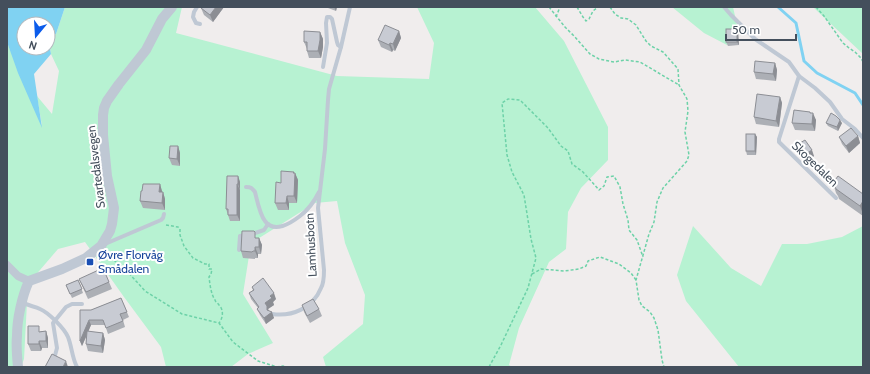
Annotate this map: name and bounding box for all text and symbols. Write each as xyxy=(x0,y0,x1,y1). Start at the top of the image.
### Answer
north arrow xyxy=(16,16,56,56)
scale bar xyxy=(726,16,796,42)
text: 50 m xyxy=(732,22,760,37)
text: N xyxy=(27,38,39,53)
street label: Svartedalsvegen xyxy=(83,124,108,209)
street label: Skogedalen xyxy=(789,138,842,190)
street label: Lamhusbotn xyxy=(301,212,320,277)
place label: Øvre Florvåg Smådalen xyxy=(98,247,164,276)
marker: Øvre Florvåg Smådalen xyxy=(85,257,95,267)

